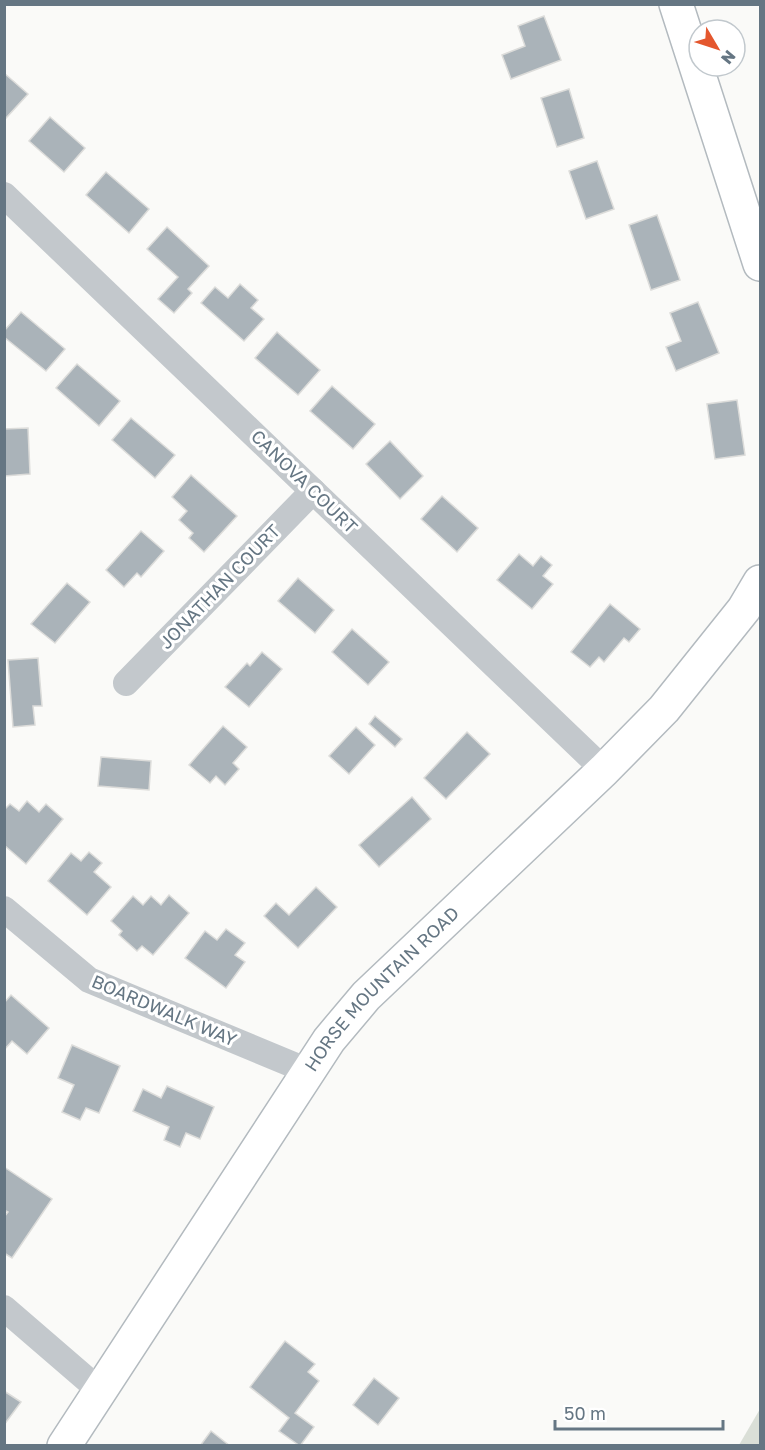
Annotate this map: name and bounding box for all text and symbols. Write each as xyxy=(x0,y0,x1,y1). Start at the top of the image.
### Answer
north arrow xyxy=(687,18,747,78)
text: N xyxy=(717,46,740,68)
street label: CANOVA COURT xyxy=(247,425,363,538)
street label: JONATHAN COURT xyxy=(154,519,284,653)
street label: HORSE MOUNTAIN ROAD xyxy=(300,902,463,1075)
street label: BOARDWALK WAY xyxy=(89,970,240,1051)
scale bar xyxy=(555,1393,723,1431)
text: 50 m xyxy=(564,1402,606,1424)

